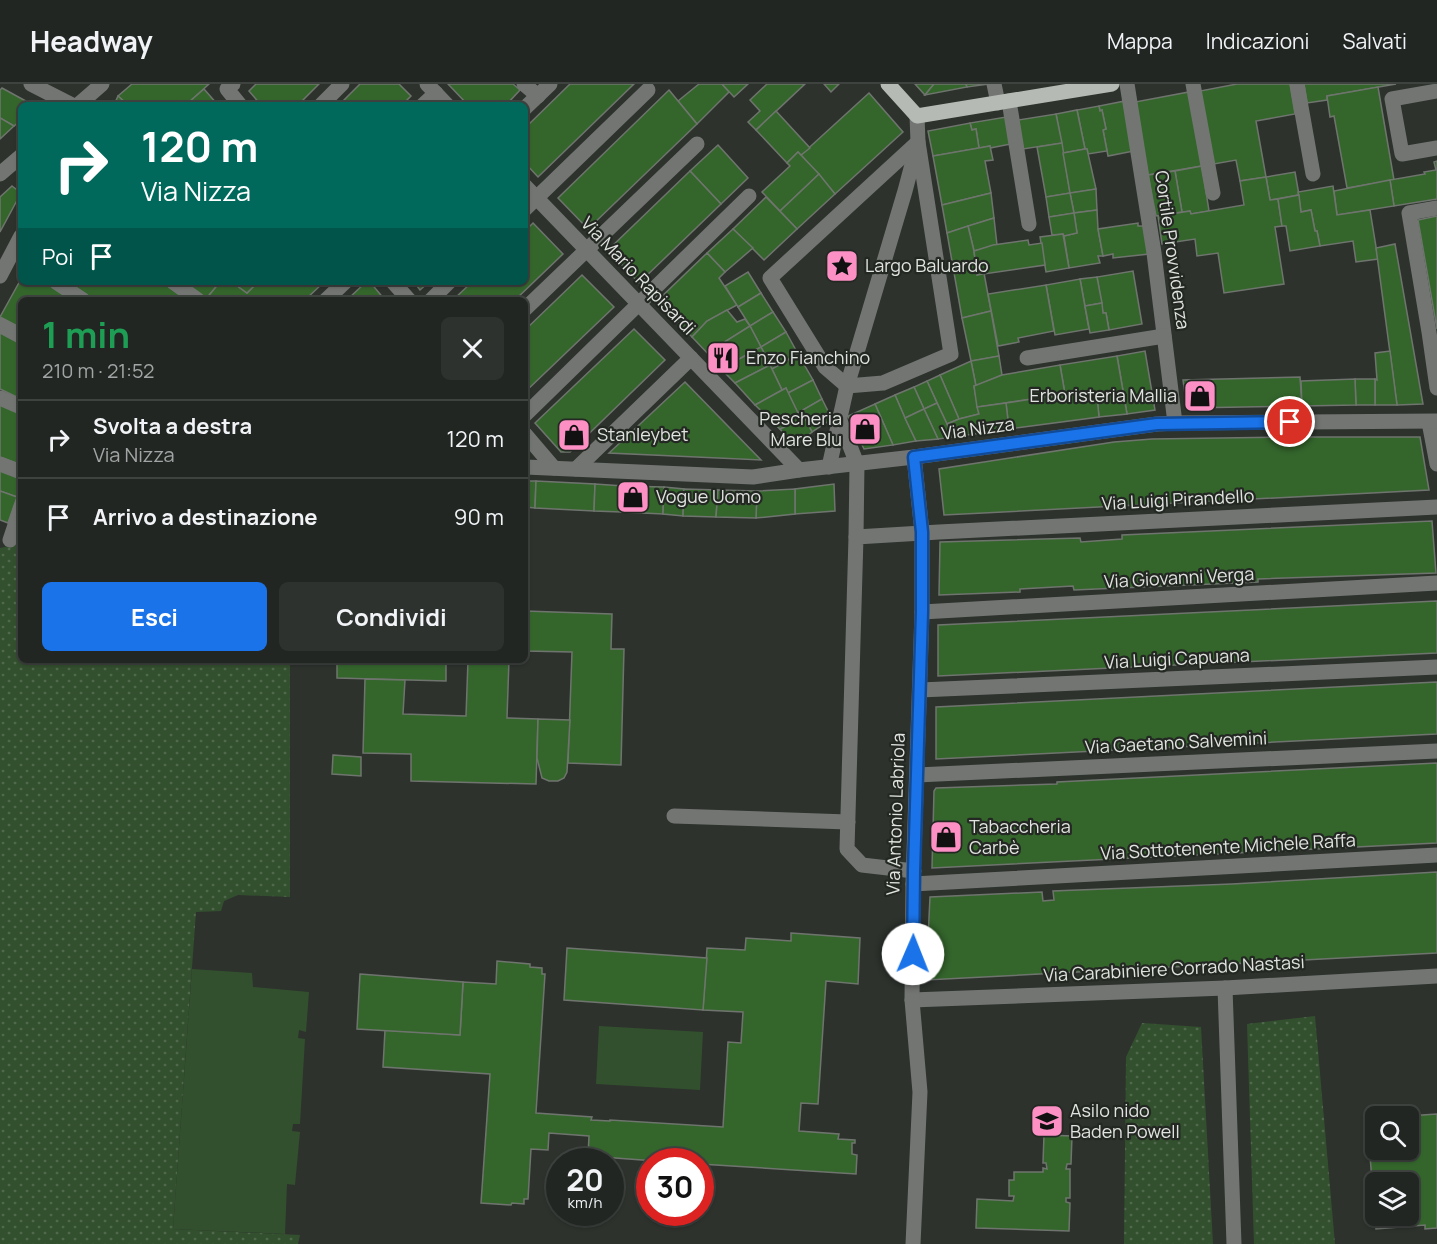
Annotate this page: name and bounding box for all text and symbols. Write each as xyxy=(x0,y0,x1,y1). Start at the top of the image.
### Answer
text: Headway xyxy=(30,22,153,60)
text: Mappa xyxy=(1107,27,1173,55)
text: Indicazioni xyxy=(1206,27,1309,55)
text: Salvati xyxy=(1342,27,1407,55)
text: 120 m xyxy=(141,117,258,175)
icon: right xyxy=(42,126,120,204)
street label: Cortile Provvidenza xyxy=(1150,169,1196,331)
text: Via Nizza xyxy=(141,172,251,209)
street label: Via Mario Rapisardi xyxy=(576,211,701,339)
icon: arrive xyxy=(85,240,118,273)
text: Poi xyxy=(42,242,73,272)
place icon: Largo Baluardo xyxy=(824,248,860,284)
place label: Largo Baluardo xyxy=(865,253,989,277)
text: 1 min xyxy=(42,310,130,359)
button: close xyxy=(441,317,504,380)
restaurant icon: Enzo Fianchino xyxy=(705,340,741,376)
place label: Enzo Fianchino xyxy=(746,345,870,369)
text: 210 m · 21:52 xyxy=(42,357,154,384)
shop icon: Erboristeria Mallia xyxy=(1182,378,1218,414)
place label: Erboristeria Mallia xyxy=(1029,383,1177,407)
pin xyxy=(1264,396,1315,447)
icon: arrive xyxy=(1273,405,1306,438)
place label: Pescheria Mare Blu xyxy=(759,406,842,451)
text: Svolta a destra xyxy=(93,411,252,441)
shop icon: Pescheria Mare Blu xyxy=(847,411,883,447)
street label: Via Nizza xyxy=(940,411,1016,445)
shop icon: Stanleybet xyxy=(556,417,592,453)
place label: Stanleybet xyxy=(597,422,688,446)
icon: right xyxy=(42,423,75,456)
text: 120 m xyxy=(446,424,504,454)
text: Via Nizza xyxy=(93,441,175,468)
shop icon: Vogue Uomo xyxy=(615,479,651,515)
street label: Via Luigi Pirandello xyxy=(1101,483,1255,515)
place label: Vogue Uomo xyxy=(656,484,761,508)
icon: arrive xyxy=(42,501,75,534)
text: Arrivo a destinazione xyxy=(93,502,317,532)
text: 90 m xyxy=(454,502,504,532)
street label: Via Giovanni Verga xyxy=(1103,561,1255,593)
button: Esci xyxy=(42,582,267,651)
button: Condividi xyxy=(279,582,504,651)
street label: Via Luigi Capuana xyxy=(1104,642,1250,674)
street label: Via Gaetano Salvemini xyxy=(1084,725,1268,759)
street label: Via Antonio Labriola xyxy=(880,732,910,896)
place label: Tabaccheria Carbè xyxy=(969,814,1071,859)
shop icon: Tabaccheria Carbè xyxy=(928,819,964,855)
street label: Via Sottotenente Michele Raffa xyxy=(1100,827,1356,865)
position arrow xyxy=(881,922,945,986)
street label: Via Carabiniere Corrado Nastasi xyxy=(1043,949,1305,987)
place label: Asilo nido Baden Powell xyxy=(1070,1098,1180,1143)
school or university icon: Asilo nido Baden Powell xyxy=(1029,1103,1065,1139)
map controls xyxy=(1365,1106,1419,1226)
button: search xyxy=(1365,1106,1419,1160)
speed limit sign: 30 xyxy=(636,1148,714,1226)
text: 20 xyxy=(566,1159,604,1200)
button: layers xyxy=(1365,1172,1419,1226)
text: km/h xyxy=(568,1192,602,1213)

